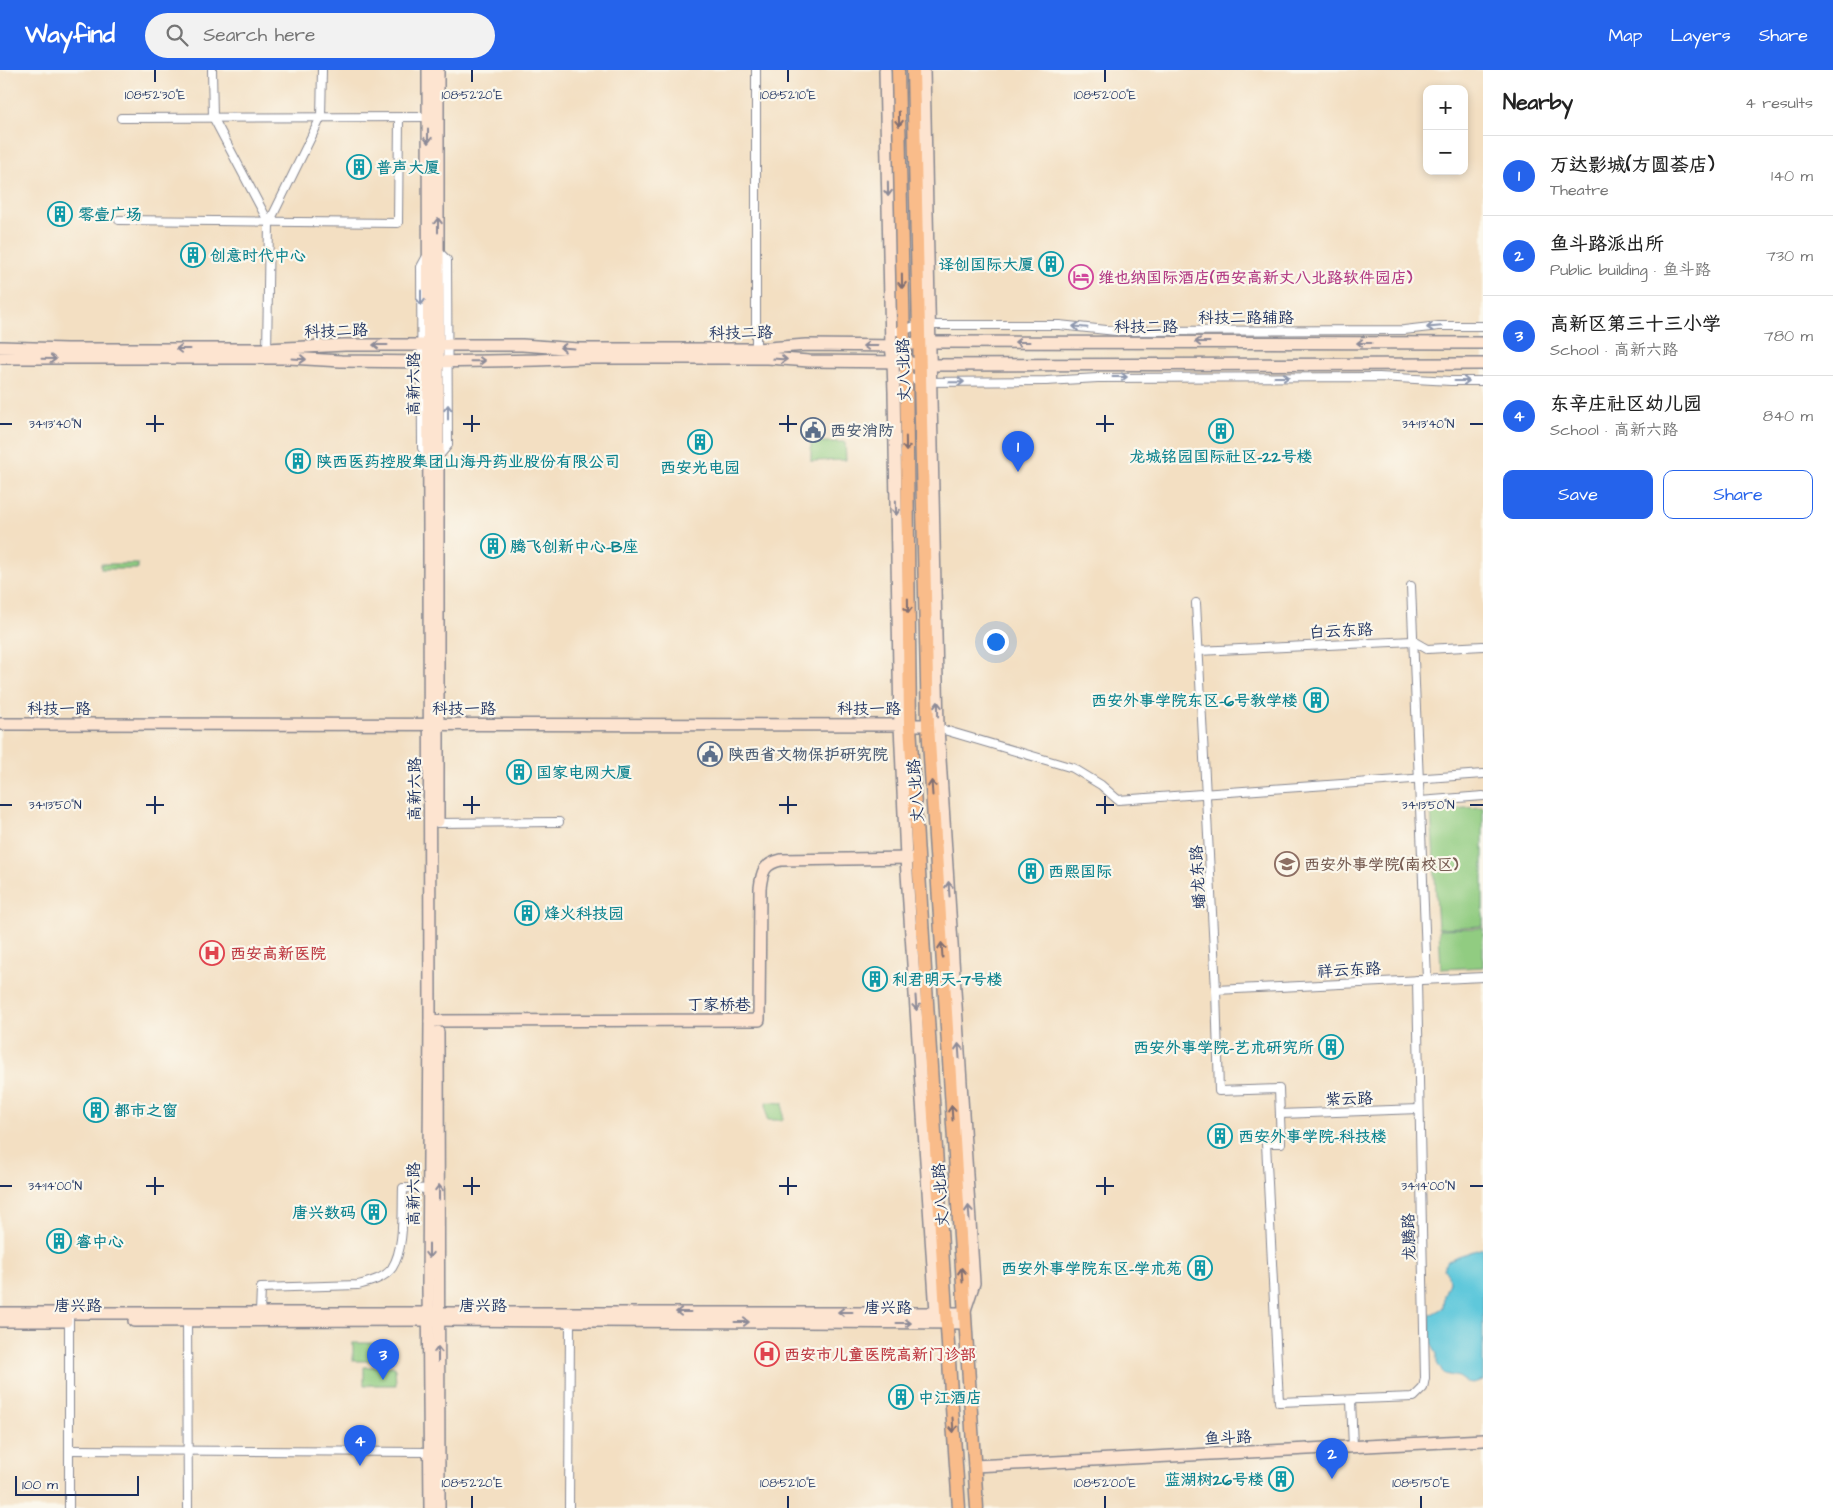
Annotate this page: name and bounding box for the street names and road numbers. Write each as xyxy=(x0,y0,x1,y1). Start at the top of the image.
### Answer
street label: 科技二路辅路 xyxy=(1198,307,1294,329)
street label: 科技二路 xyxy=(1114,316,1178,338)
street label: 科技二路 xyxy=(304,319,368,343)
street label: 科技二路 xyxy=(709,321,773,345)
street label: 丈八北路 xyxy=(892,338,916,402)
street label: 高新六路 xyxy=(403,352,425,416)
street label: 白云东路 xyxy=(1309,618,1374,644)
street label: 科技一路 xyxy=(27,698,91,720)
street label: 科技一路 xyxy=(432,698,496,720)
street label: 科技一路 xyxy=(837,698,901,720)
street label: 高新六路 xyxy=(404,757,426,821)
street label: 丈八北路 xyxy=(903,758,929,824)
street label: 蟠龙东路 xyxy=(1185,844,1211,909)
street label: 祥云东路 xyxy=(1317,957,1382,983)
street label: 丁家桥巷 xyxy=(687,994,751,1016)
street label: 紫云路 xyxy=(1325,1087,1373,1111)
street label: 高新六路 xyxy=(403,1162,425,1226)
street label: 丈八北路 xyxy=(928,1162,954,1228)
street label: 龙腾路 xyxy=(1398,1213,1420,1261)
street label: 唐兴路 xyxy=(54,1295,102,1317)
street label: 唐兴路 xyxy=(459,1295,507,1317)
street label: 唐兴路 xyxy=(864,1297,912,1319)
street label: 鱼斗路 xyxy=(1204,1426,1253,1450)

